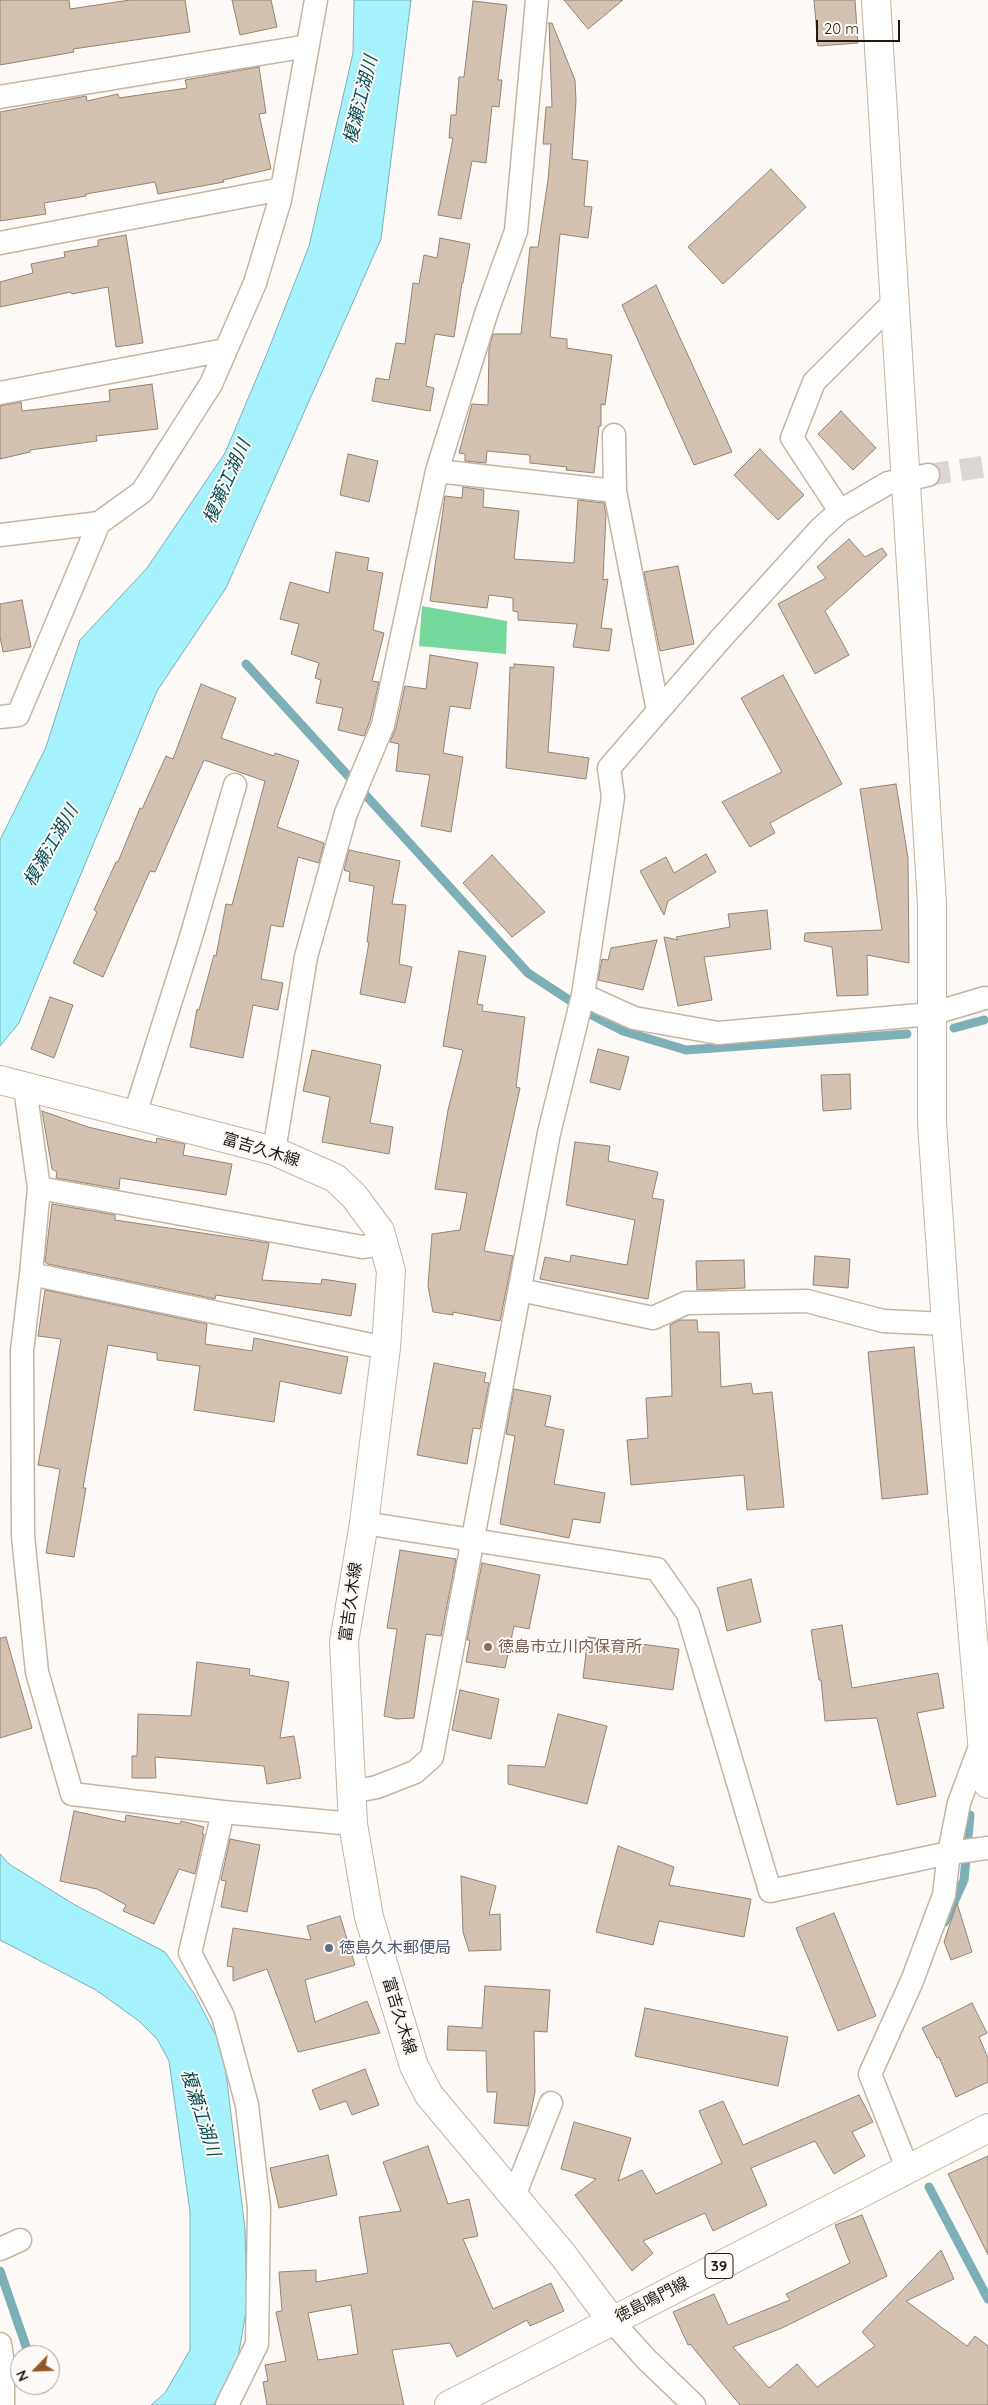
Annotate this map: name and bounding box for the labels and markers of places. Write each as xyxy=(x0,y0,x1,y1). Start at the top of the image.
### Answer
place label: 徳島市立川内保育所 xyxy=(498,1637,642,1657)
marker: 徳島市立川内保育所 xyxy=(482,1641,494,1653)
place label: 徳島久木郵便局 xyxy=(339,1938,451,1958)
marker: 徳島久木郵便局 xyxy=(323,1942,335,1954)

